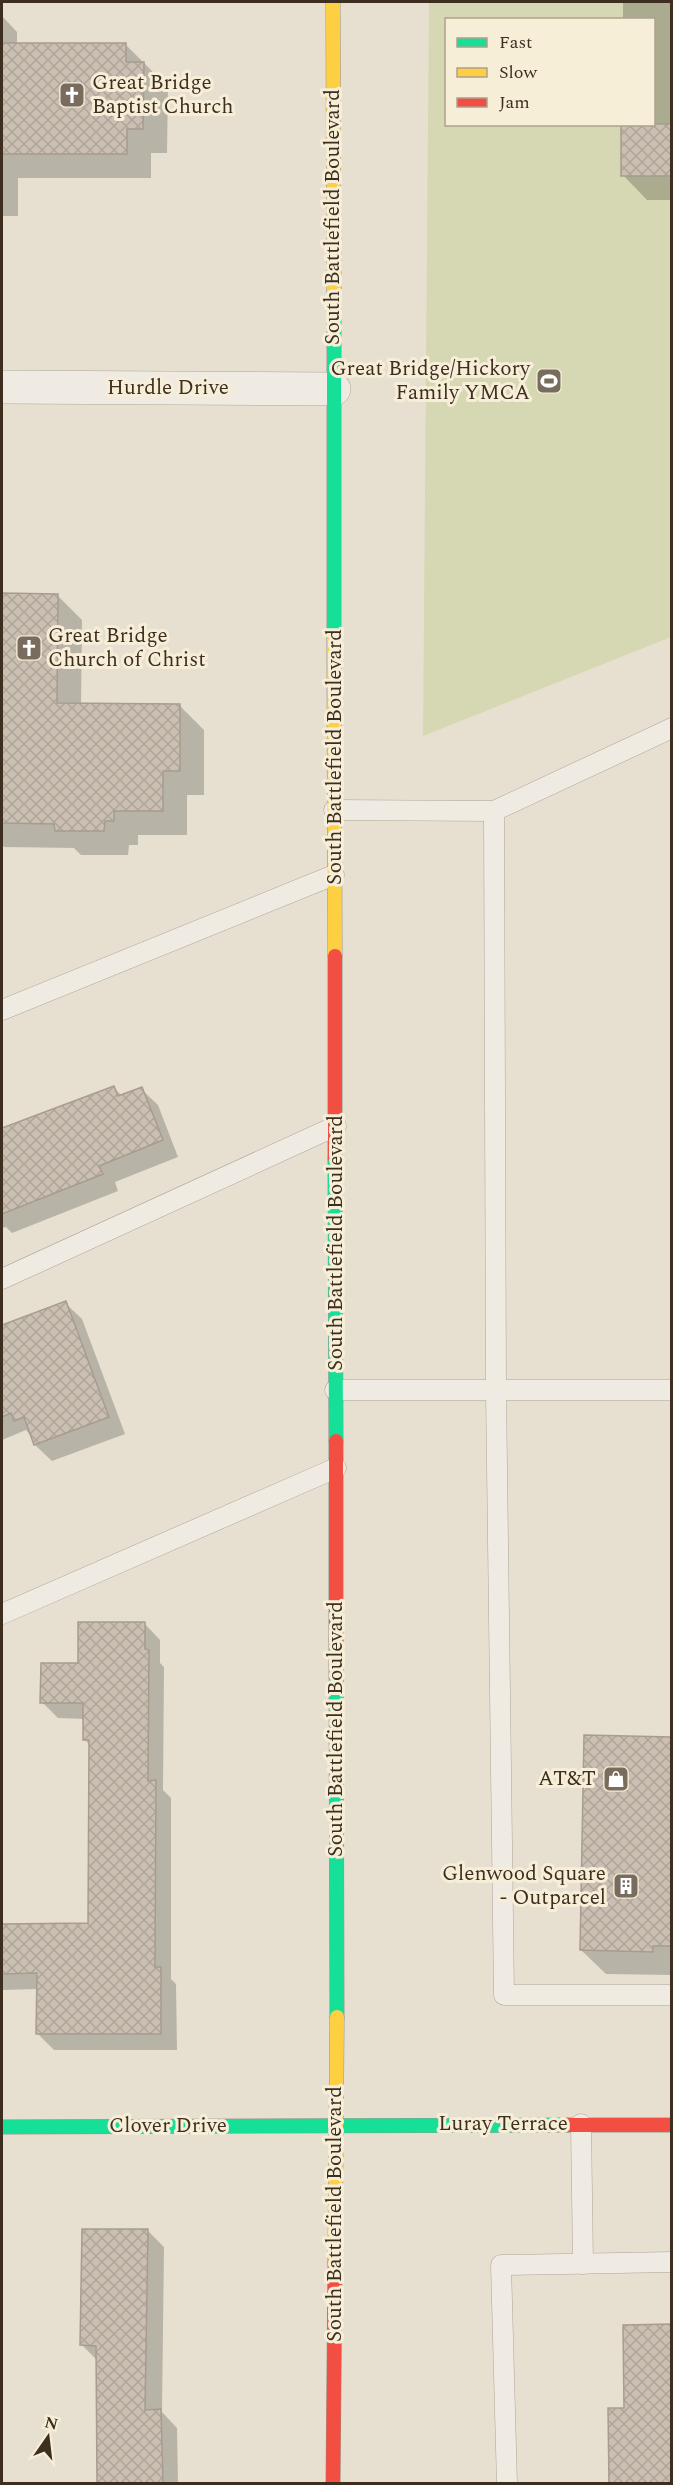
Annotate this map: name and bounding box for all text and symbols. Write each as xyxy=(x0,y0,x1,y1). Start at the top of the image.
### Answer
legend xyxy=(445,18,655,126)
text: Fast xyxy=(499,29,532,56)
text: Slow xyxy=(499,59,538,86)
place label: Great Bridge Baptist Church xyxy=(92,67,233,123)
church icon: Great Bridge Baptist Church xyxy=(57,80,87,110)
street label: South Battlefield Boulevard xyxy=(317,89,349,345)
text: Jam xyxy=(499,89,530,116)
place label: Great Bridge/Hickory Family YMCA xyxy=(330,353,531,409)
sports icon: Great Bridge/Hickory Family YMCA xyxy=(534,366,564,396)
street label: Hurdle Drive xyxy=(107,372,229,404)
place label: Great Bridge Church of Christ xyxy=(48,620,206,676)
street label: South Battlefield Boulevard xyxy=(319,629,351,885)
church icon: Great Bridge Church of Christ xyxy=(14,633,44,663)
street label: South Battlefield Boulevard xyxy=(320,1115,352,1371)
street label: South Battlefield Boulevard xyxy=(320,1601,352,1857)
place label: AT&T xyxy=(538,1763,596,1795)
shop icon: AT&T xyxy=(601,1764,631,1794)
place label: Glenwood Square - Outparcel xyxy=(442,1858,606,1914)
building icon: Glenwood Square - Outparcel xyxy=(611,1871,641,1901)
street label: South Battlefield Boulevard xyxy=(319,2086,351,2342)
street label: Luray Terrace xyxy=(438,2108,568,2140)
street label: Clover Drive xyxy=(109,2110,227,2142)
north arrow xyxy=(18,2407,78,2467)
text: N xyxy=(42,2410,61,2437)

